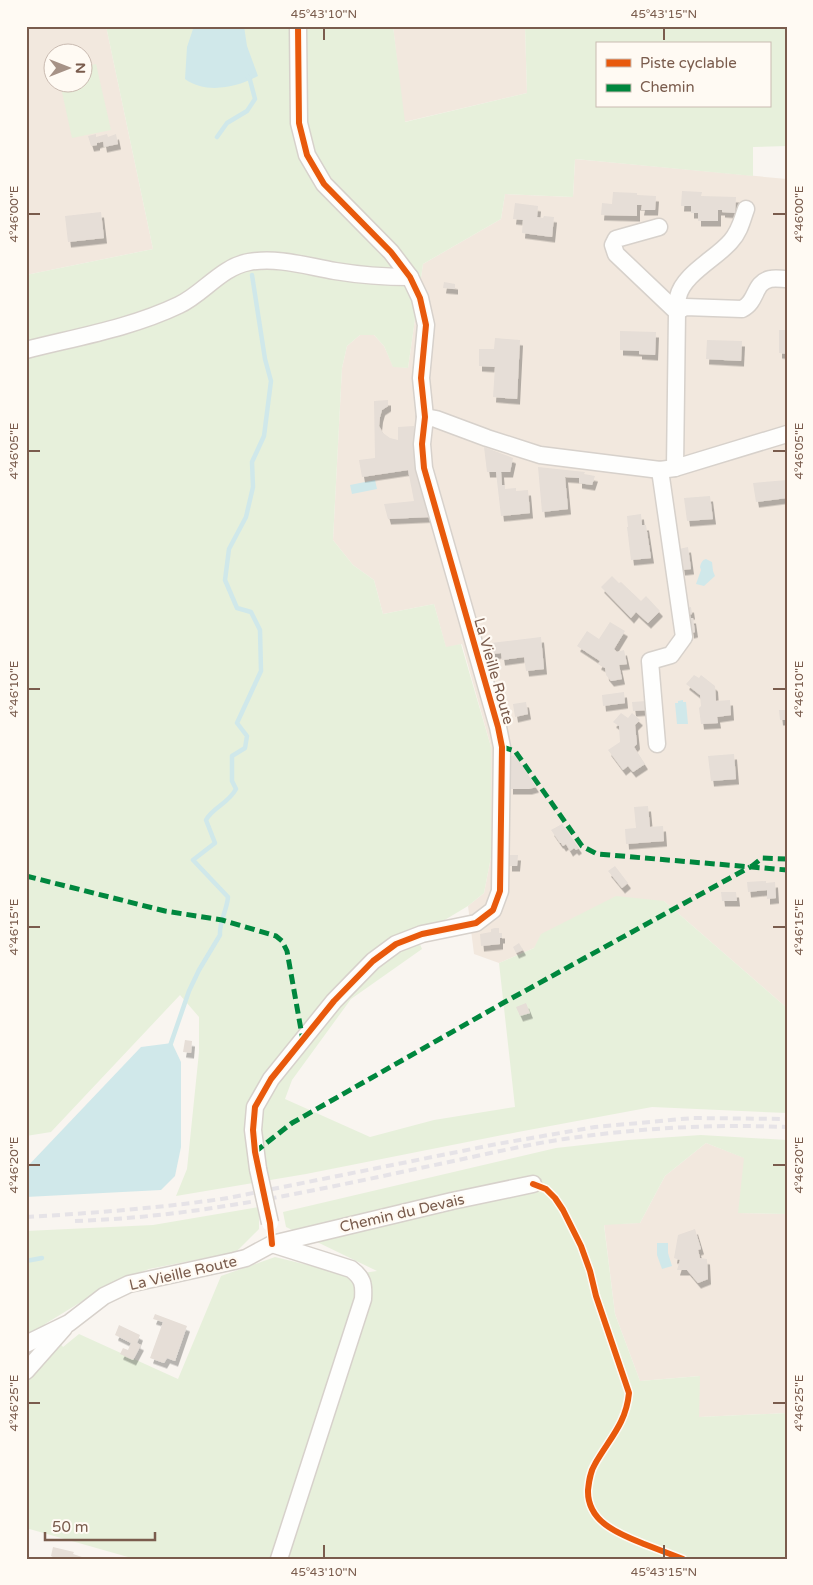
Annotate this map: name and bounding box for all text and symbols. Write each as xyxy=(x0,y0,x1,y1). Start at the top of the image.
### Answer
text: 45°43'10"N xyxy=(291,7,357,21)
text: 45°43'15"N xyxy=(631,7,697,21)
north arrow xyxy=(42,42,92,92)
legend xyxy=(596,42,770,108)
text: Piste cyclable xyxy=(640,54,737,72)
text: N xyxy=(72,62,89,74)
text: Chemin xyxy=(640,78,695,96)
text: 4°46'00"E xyxy=(7,185,21,243)
text: 4°46'00"E xyxy=(792,185,806,243)
text: 4°46'05"E xyxy=(7,422,21,480)
text: 4°46'05"E xyxy=(792,422,806,480)
street label: La Vieille Route xyxy=(470,616,518,726)
text: 4°46'10"E xyxy=(7,660,21,718)
text: 4°46'10"E xyxy=(792,660,806,718)
text: 4°46'15"E xyxy=(7,898,21,956)
text: 4°46'15"E xyxy=(792,898,806,956)
text: 4°46'20"E xyxy=(7,1136,21,1194)
text: 4°46'20"E xyxy=(792,1136,806,1194)
street label: Chemin du Devais xyxy=(338,1190,466,1236)
street label: La Vieille Route xyxy=(127,1252,239,1294)
text: 4°46'25"E xyxy=(7,1374,21,1432)
text: 4°46'25"E xyxy=(792,1374,806,1432)
scale bar xyxy=(45,1510,155,1542)
text: 50 m xyxy=(52,1518,89,1536)
text: 45°43'10"N xyxy=(291,1565,357,1579)
text: 45°43'15"N xyxy=(631,1565,697,1579)

